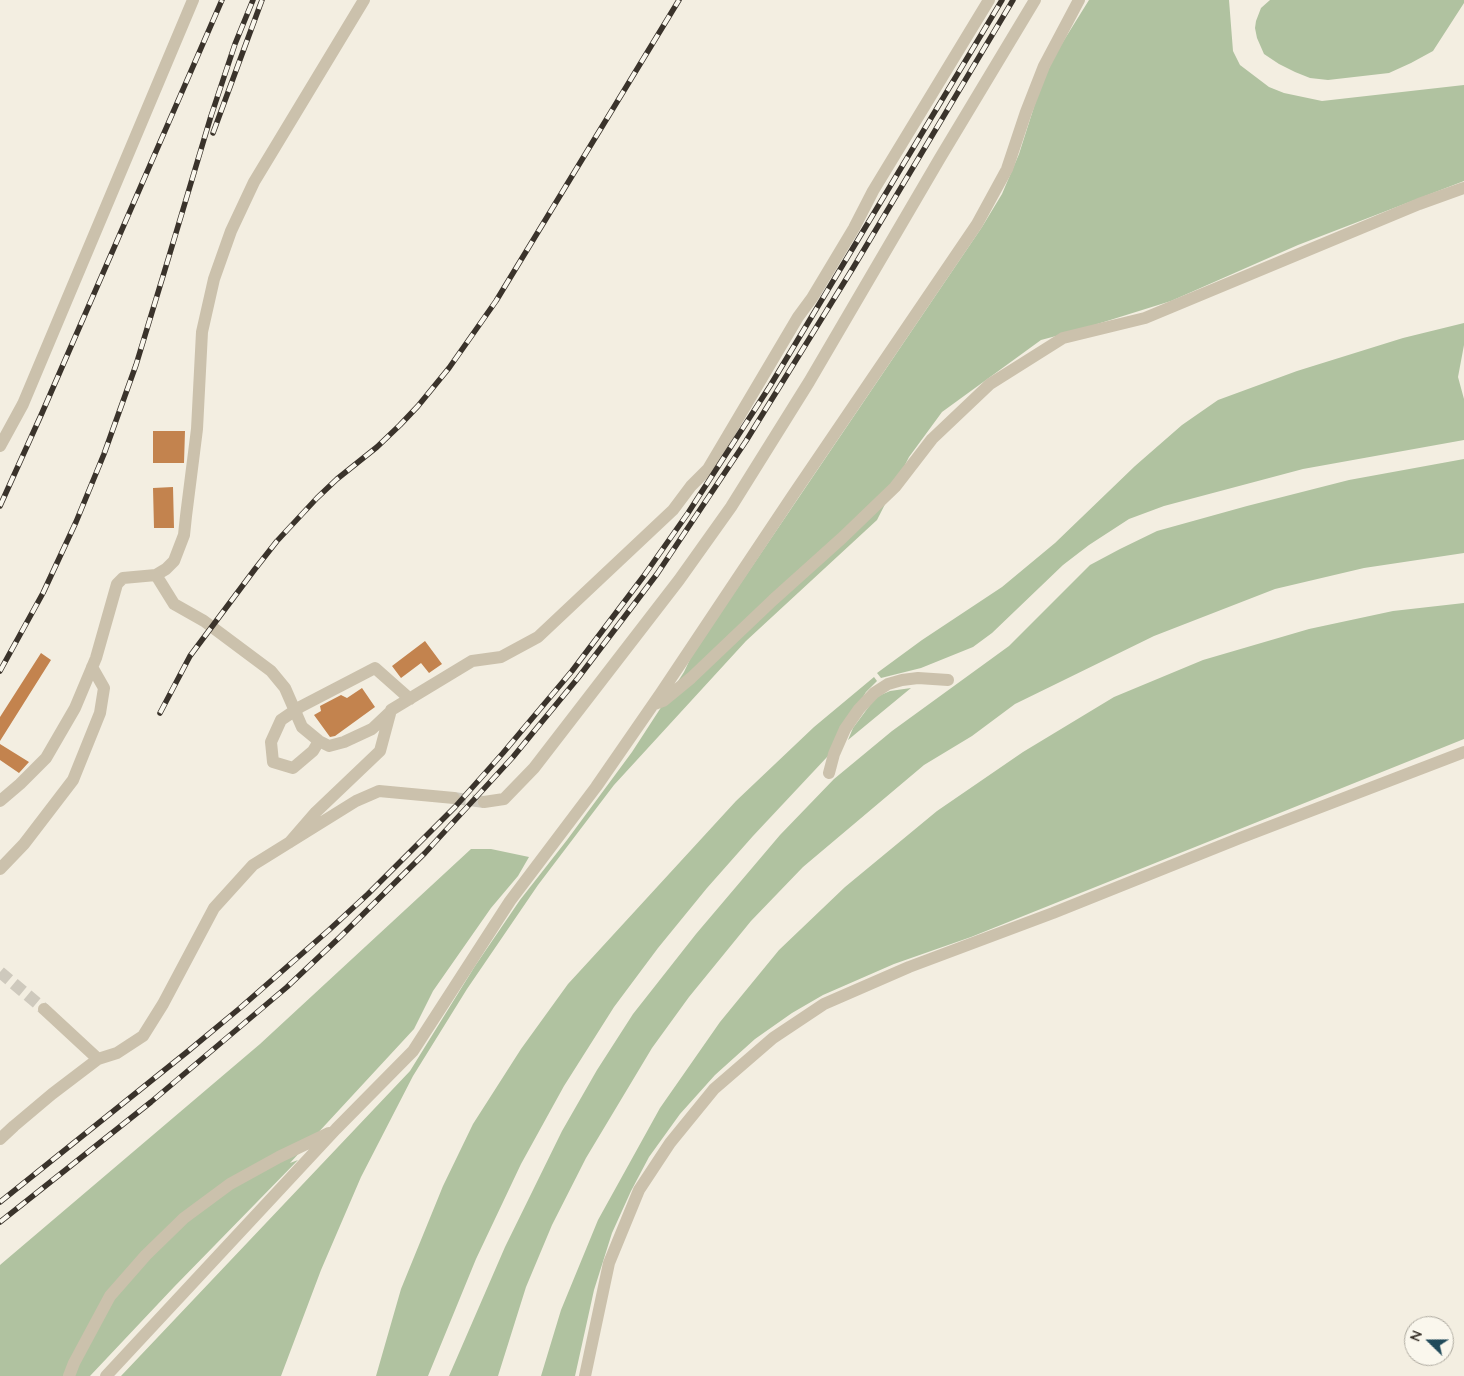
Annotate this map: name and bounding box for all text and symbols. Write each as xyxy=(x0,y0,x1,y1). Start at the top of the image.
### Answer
north arrow xyxy=(1404,1316,1454,1366)
text: N xyxy=(1406,1328,1426,1344)

